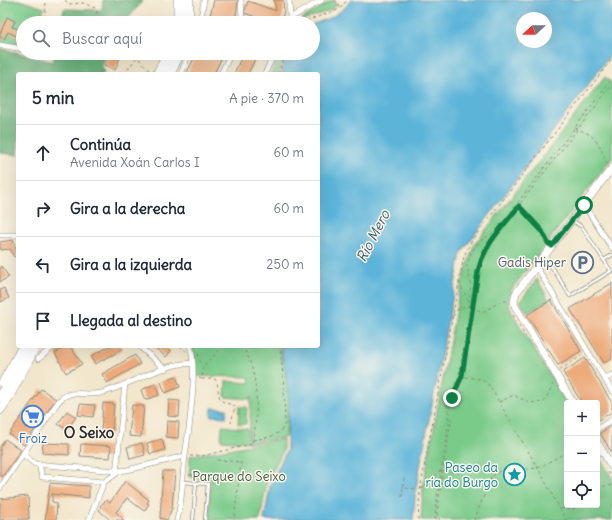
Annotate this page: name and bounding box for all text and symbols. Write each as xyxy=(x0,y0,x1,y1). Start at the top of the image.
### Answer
north arrow xyxy=(516,12,552,48)
search box xyxy=(16,16,320,60)
icon: search xyxy=(30,27,52,49)
text: Buscar aquí xyxy=(62,29,142,48)
text: 5 min xyxy=(32,87,74,109)
text: A pie · 370 m xyxy=(229,90,304,107)
text: Continúa xyxy=(70,135,131,154)
icon: ahead xyxy=(32,142,54,164)
text: 60 m xyxy=(273,144,304,161)
text: Avenida Xoán Carlos I xyxy=(70,154,200,171)
route start xyxy=(575,196,593,214)
icon: right xyxy=(32,198,54,220)
text: Gira a la derecha xyxy=(70,199,185,218)
text: 60 m xyxy=(273,200,304,217)
water label: Río Mero xyxy=(352,206,394,265)
parking icon: Gadis Hiper xyxy=(569,249,595,275)
icon: left xyxy=(32,254,54,276)
place label: Gadis Hiper xyxy=(498,254,567,271)
text: Gira a la izquierda xyxy=(70,255,192,274)
text: 250 m xyxy=(266,256,304,273)
icon: arrive xyxy=(32,310,54,332)
text: Llegada al destino xyxy=(70,311,192,330)
route end xyxy=(443,389,461,407)
map controls xyxy=(564,400,600,508)
button: + xyxy=(564,400,600,436)
supermarket icon: Froiz xyxy=(20,403,46,429)
district label: O Seixo xyxy=(64,423,115,442)
place label: Froiz xyxy=(19,430,47,447)
button: − xyxy=(564,436,600,472)
place label: Paseo da ría do Burgo xyxy=(425,459,498,491)
place icon: Paseo da ría do Burgo xyxy=(501,461,527,487)
park label: Parque do Seixo xyxy=(192,468,286,485)
button: locate xyxy=(564,472,600,508)

